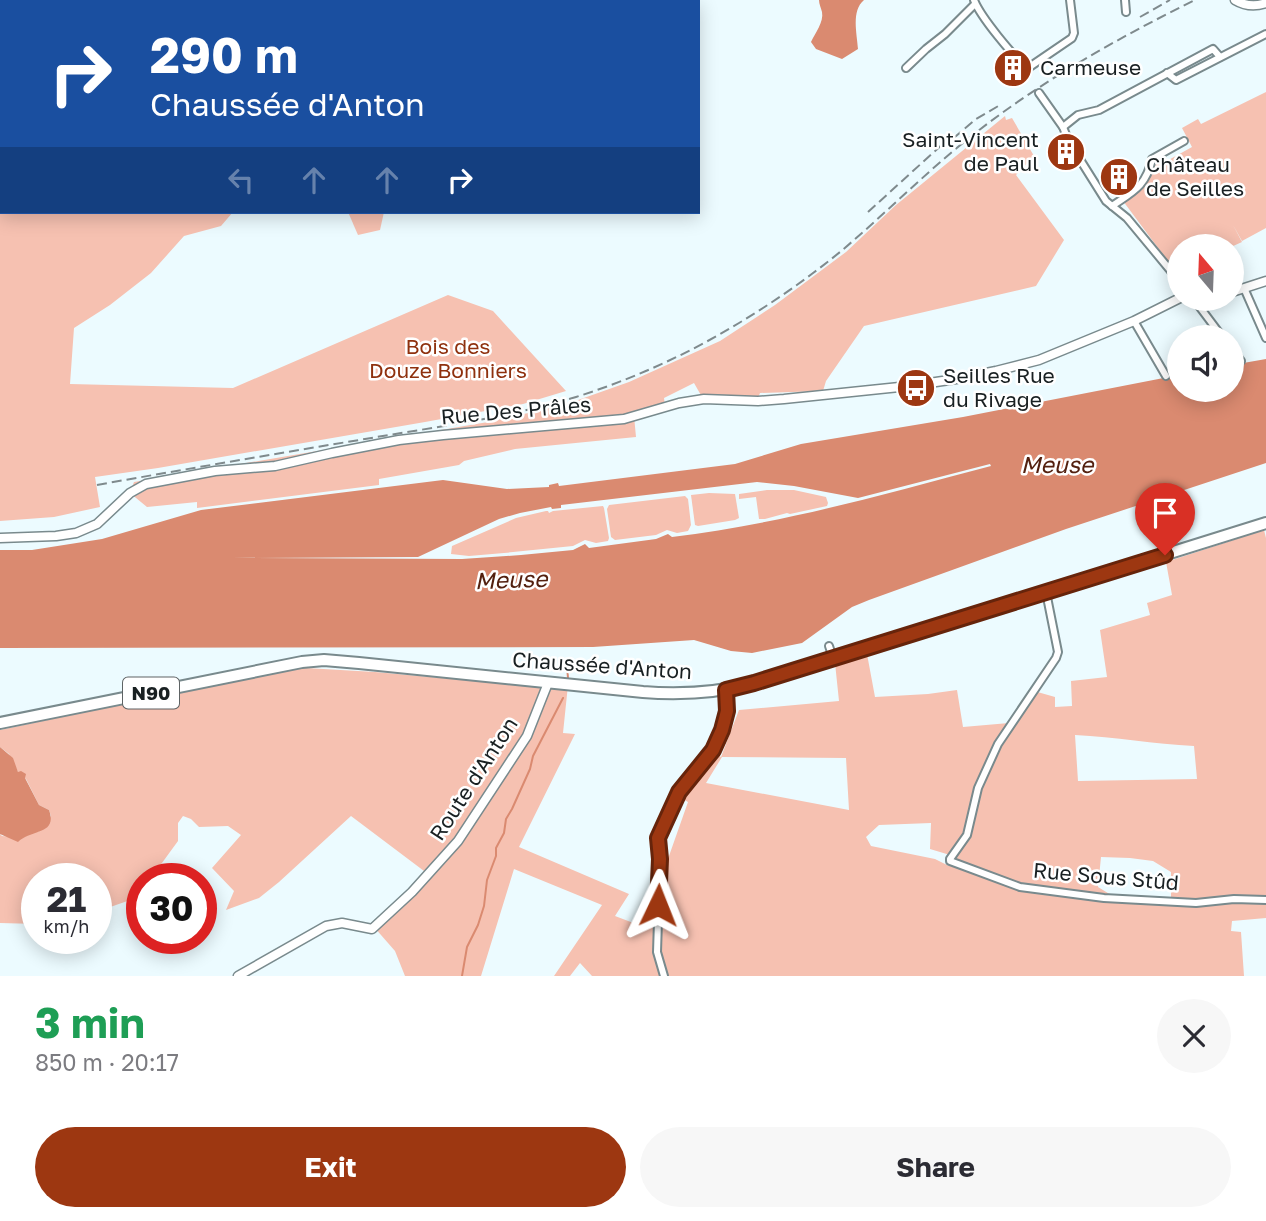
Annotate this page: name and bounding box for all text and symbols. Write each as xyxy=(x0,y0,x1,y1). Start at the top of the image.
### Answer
text: 290 m xyxy=(150,25,298,84)
icon: right xyxy=(35,28,126,119)
building icon: Carmeuse xyxy=(992,47,1034,89)
place label: Carmeuse xyxy=(1040,54,1141,80)
text: Chaussée d'Anton xyxy=(150,85,425,123)
place label: Saint-Vincent de Paul xyxy=(902,126,1039,176)
building icon: Saint-Vincent de Paul xyxy=(1045,131,1087,173)
place label: Château de Seilles xyxy=(1146,151,1244,201)
building icon: Château de Seilles xyxy=(1098,156,1140,198)
icon: left xyxy=(222,161,260,199)
icon: ahead xyxy=(295,161,333,199)
icon: ahead xyxy=(368,161,406,199)
icon: right xyxy=(441,161,479,199)
north arrow xyxy=(1167,234,1244,312)
map controls xyxy=(1167,234,1244,402)
button: sound xyxy=(1167,325,1244,402)
park label: Bois des Douze Bonniers xyxy=(369,333,527,383)
place label: Seilles Rue du Rivage xyxy=(943,362,1055,412)
bus stop icon: Seilles Rue du Rivage xyxy=(895,367,937,409)
street label: Rue Des Prâles xyxy=(440,390,592,430)
water label: Meuse xyxy=(1021,450,1095,478)
pin xyxy=(1135,483,1195,555)
icon: arrive xyxy=(1146,494,1184,532)
water label: Meuse xyxy=(474,564,549,594)
street label: Chaussée d'Anton xyxy=(511,646,693,684)
road number: N90 xyxy=(123,678,179,708)
street label: Route d'Anton xyxy=(424,712,523,845)
street label: Rue Sous Stûd xyxy=(1032,857,1180,895)
speed limit sign: 30 xyxy=(126,863,217,954)
position arrow xyxy=(621,868,695,942)
text: 21 xyxy=(47,878,86,920)
text: km/h xyxy=(44,915,89,937)
text: 3 min xyxy=(35,997,145,1047)
button: close xyxy=(1157,999,1231,1073)
text: 850 m · 20:17 xyxy=(35,1048,179,1076)
button: Exit xyxy=(35,1127,626,1207)
button: Share xyxy=(640,1127,1231,1207)

